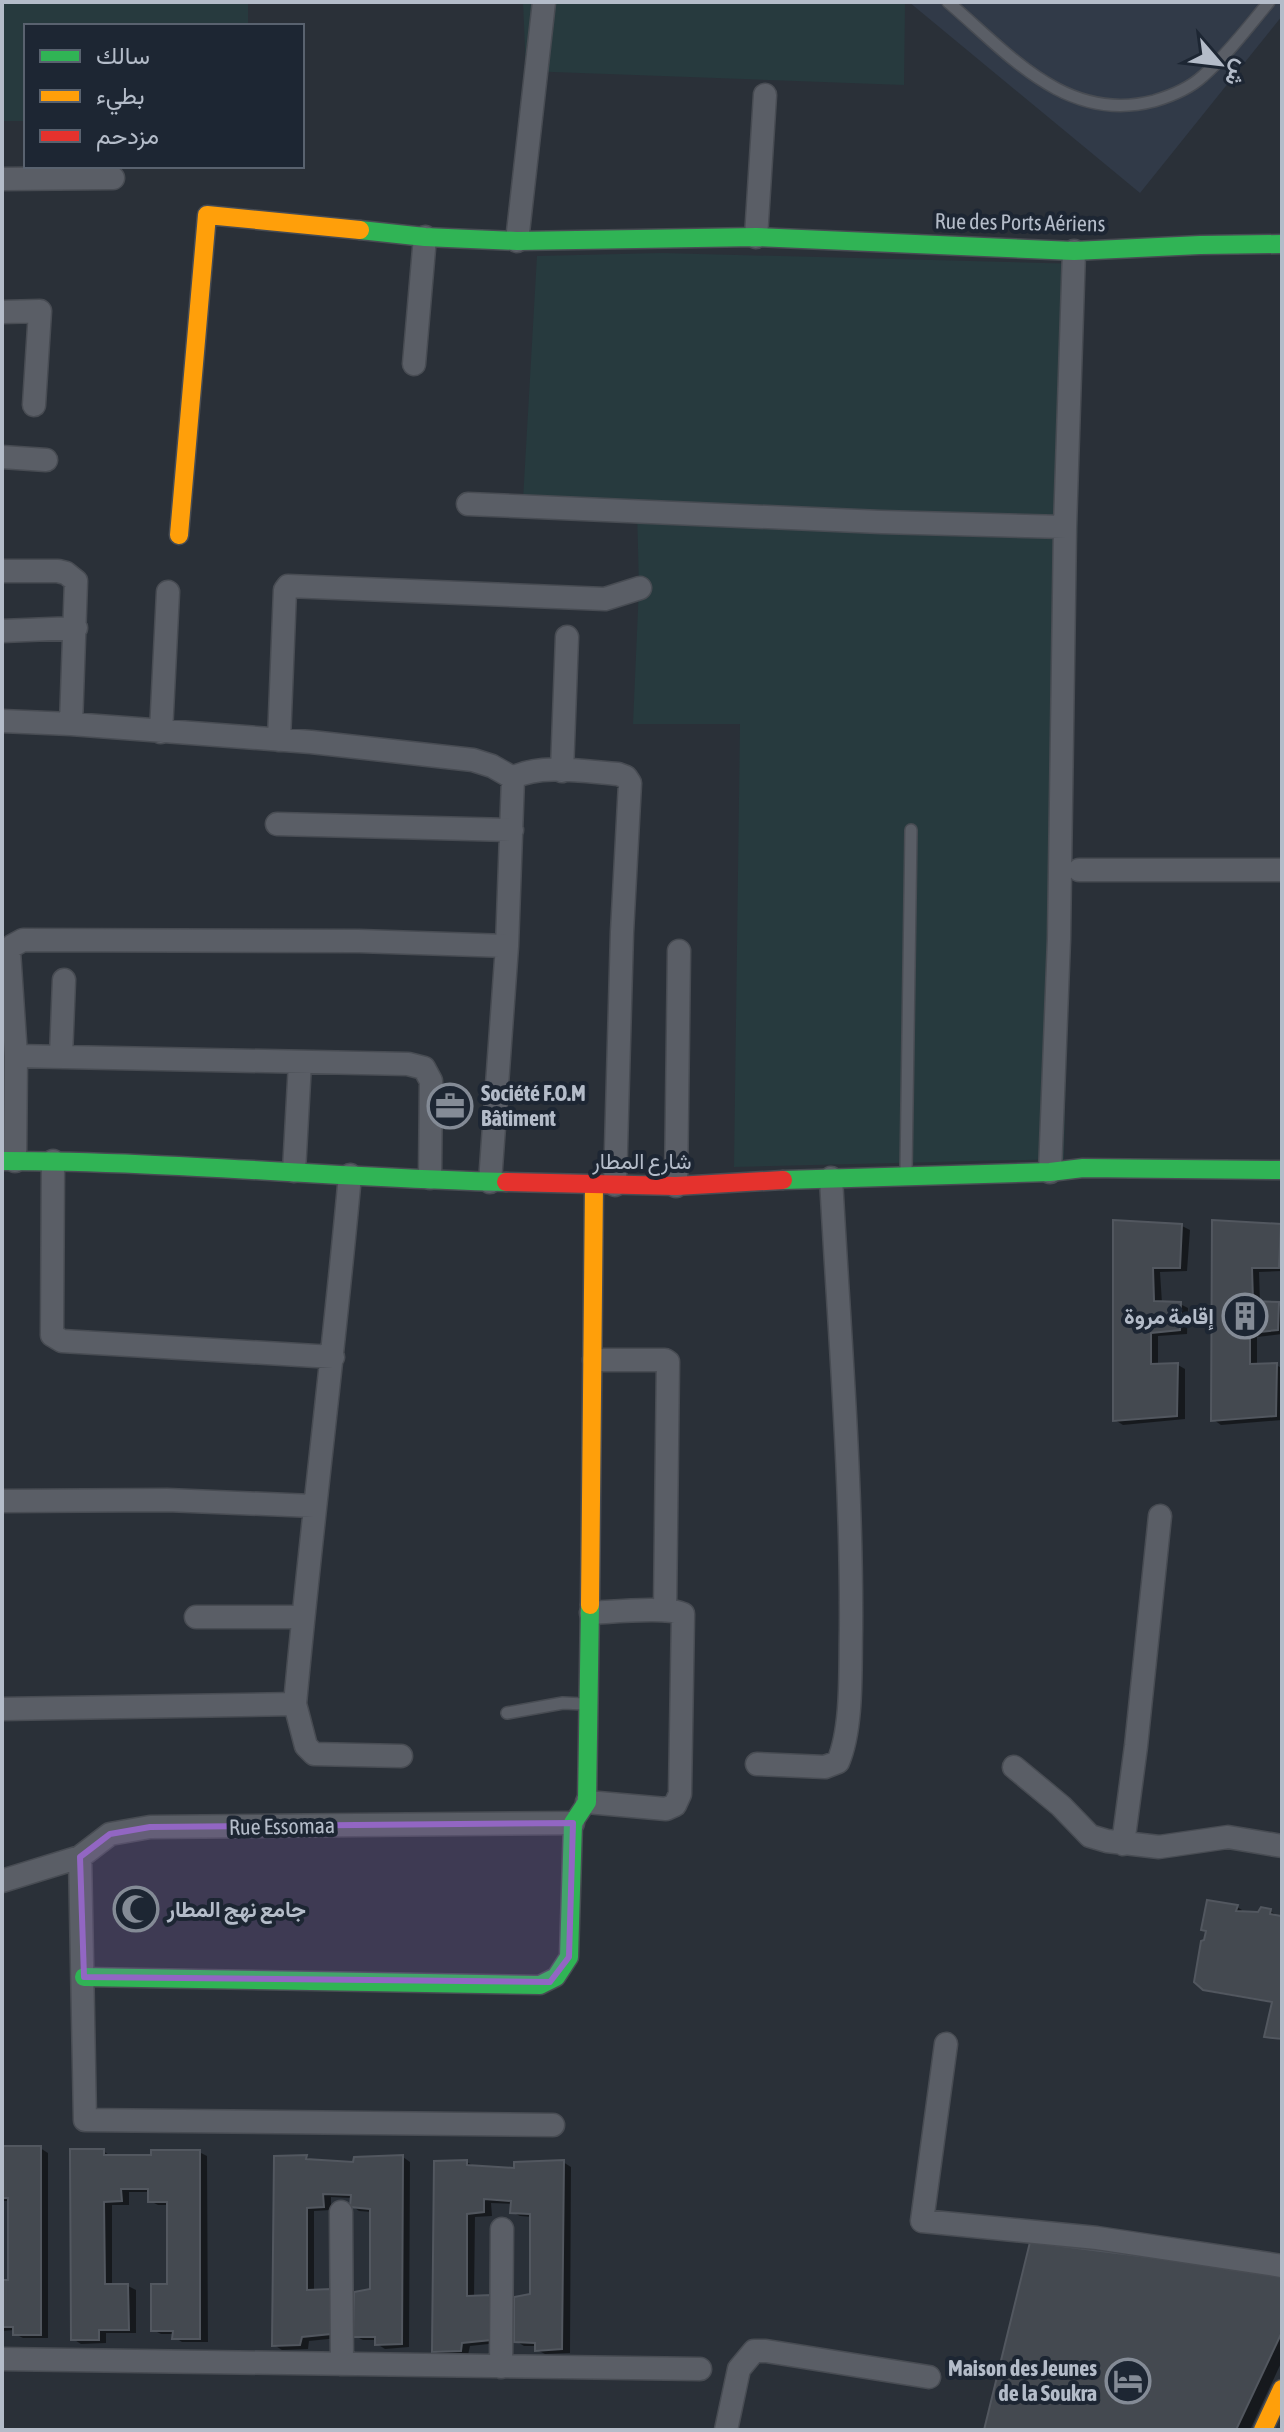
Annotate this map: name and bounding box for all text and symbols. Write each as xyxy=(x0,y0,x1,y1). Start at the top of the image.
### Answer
legend xyxy=(24,24,304,168)
north arrow xyxy=(1180,24,1260,104)
text: سالك xyxy=(96,42,150,69)
text: ش xyxy=(1219,55,1255,91)
text: بطيء xyxy=(96,82,145,115)
text: مزدحم xyxy=(96,122,159,152)
street label: Rue des Ports Aériens xyxy=(934,208,1106,236)
place label: Société F.O.M Bâtiment xyxy=(481,1080,586,1131)
office icon: Société F.O.M Bâtiment xyxy=(426,1082,474,1130)
street label: شارع المطار xyxy=(591,1148,692,1176)
building icon: إقامة مروة xyxy=(1221,1292,1269,1340)
place label: إقامة مروة xyxy=(1124,1303,1214,1331)
street label: Rue Essomaa xyxy=(229,1812,335,1840)
mosque icon: جامع نهج المطار xyxy=(112,1885,160,1933)
place label: جامع نهج المطار xyxy=(166,1896,306,1925)
place label: Maison des Jeunes de la Soukra xyxy=(948,2355,1097,2406)
hotel icon: Maison des Jeunes de la Soukra xyxy=(1104,2357,1152,2405)

